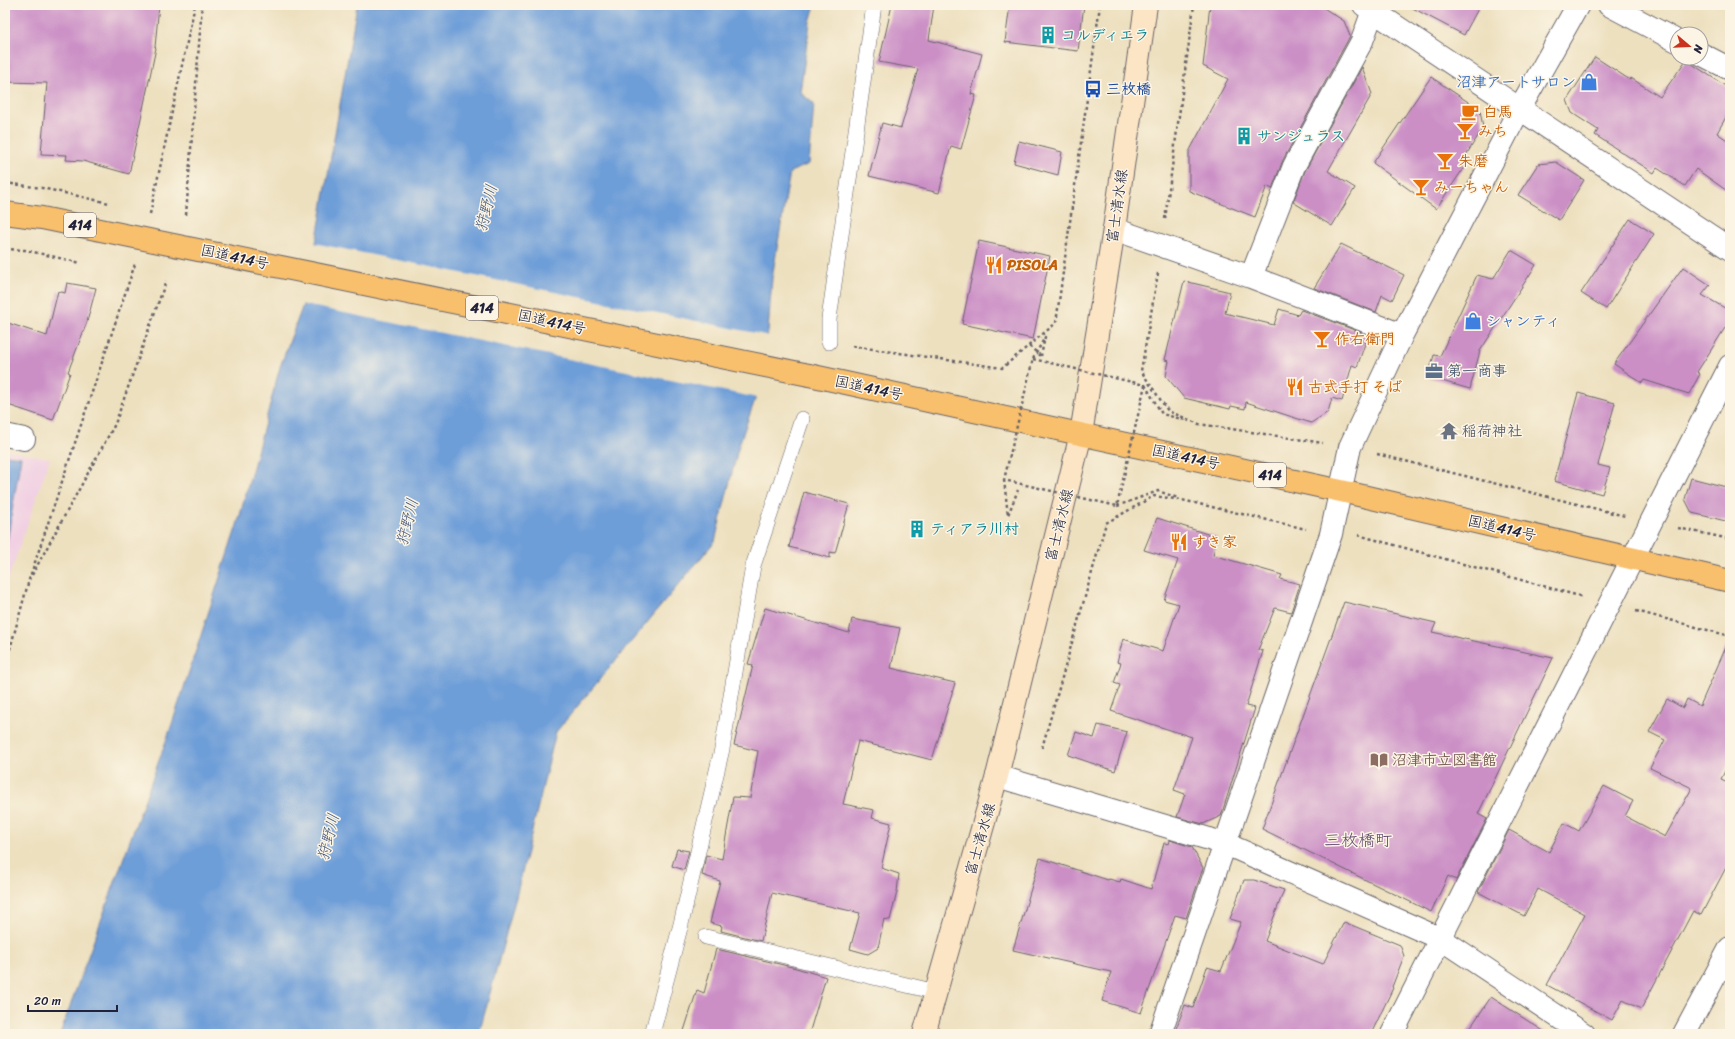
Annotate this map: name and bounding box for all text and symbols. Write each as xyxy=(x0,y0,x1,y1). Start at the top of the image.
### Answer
place label: コルディエラ xyxy=(1061,22,1149,48)
building icon: コルディエラ xyxy=(1038,25,1058,45)
north arrow xyxy=(1669,26,1709,66)
text: N xyxy=(1688,41,1709,56)
place label: 沼津アートサロン xyxy=(1457,69,1576,95)
shop icon: 沼津アートサロン xyxy=(1579,72,1599,92)
place label: 三枚橋 xyxy=(1106,76,1151,102)
bus stop icon: 三枚橋 xyxy=(1083,79,1103,99)
place label: 白馬 xyxy=(1483,99,1513,125)
cafe icon: 白馬 xyxy=(1460,102,1480,122)
place label: みち xyxy=(1478,118,1508,144)
bar icon: みち xyxy=(1455,121,1475,141)
place label: サンジュラス xyxy=(1257,123,1345,149)
building icon: サンジュラス xyxy=(1234,126,1254,146)
place label: 朱磨 xyxy=(1458,148,1488,174)
bar icon: 朱磨 xyxy=(1435,151,1455,171)
street label: 富士清水線 xyxy=(1099,167,1135,245)
place label: みーちゃん xyxy=(1434,174,1509,200)
bar icon: みーちゃん xyxy=(1411,177,1431,197)
water label: 狩野川 xyxy=(466,181,506,235)
road number: 414 xyxy=(64,213,96,237)
street label: 国道414号 xyxy=(198,237,272,277)
place label: PISOLA xyxy=(1007,252,1058,278)
restaurant icon: PISOLA xyxy=(984,255,1004,275)
road number: 414 xyxy=(466,296,498,320)
street label: 国道414号 xyxy=(515,302,589,342)
place label: シャンティ xyxy=(1486,308,1561,334)
shop icon: シャンティ xyxy=(1463,311,1483,331)
place label: 作右衛門 xyxy=(1335,326,1395,352)
bar icon: 作右衛門 xyxy=(1312,329,1332,349)
place label: 第一商事 xyxy=(1447,358,1507,384)
office icon: 第一商事 xyxy=(1424,361,1444,381)
street label: 国道414号 xyxy=(832,368,906,408)
place label: 古式手打 そば xyxy=(1308,374,1402,400)
restaurant icon: 古式手打 そば xyxy=(1285,377,1305,397)
place label: 稲荷神社 xyxy=(1462,418,1522,444)
temple icon: 稲荷神社 xyxy=(1439,421,1459,441)
street label: 国道414号 xyxy=(1149,437,1223,477)
road number: 414 xyxy=(1254,463,1286,487)
street label: 富士清水線 xyxy=(1037,485,1081,565)
water label: 狩野川 xyxy=(387,495,427,549)
street label: 国道414号 xyxy=(1465,507,1539,549)
place label: ティアラ川村 xyxy=(930,516,1019,542)
building icon: ティアラ川村 xyxy=(907,519,927,539)
place label: すき家 xyxy=(1192,529,1237,555)
restaurant icon: すき家 xyxy=(1169,532,1189,552)
place label: 沼津市立図書館 xyxy=(1392,747,1497,773)
library icon: 沼津市立図書館 xyxy=(1369,750,1389,770)
street label: 富士清水線 xyxy=(957,799,1003,879)
water label: 狩野川 xyxy=(308,810,348,864)
district label: 三枚橋町 xyxy=(1324,825,1392,855)
scale bar xyxy=(28,987,117,1013)
text: 20 m xyxy=(34,990,61,1012)

